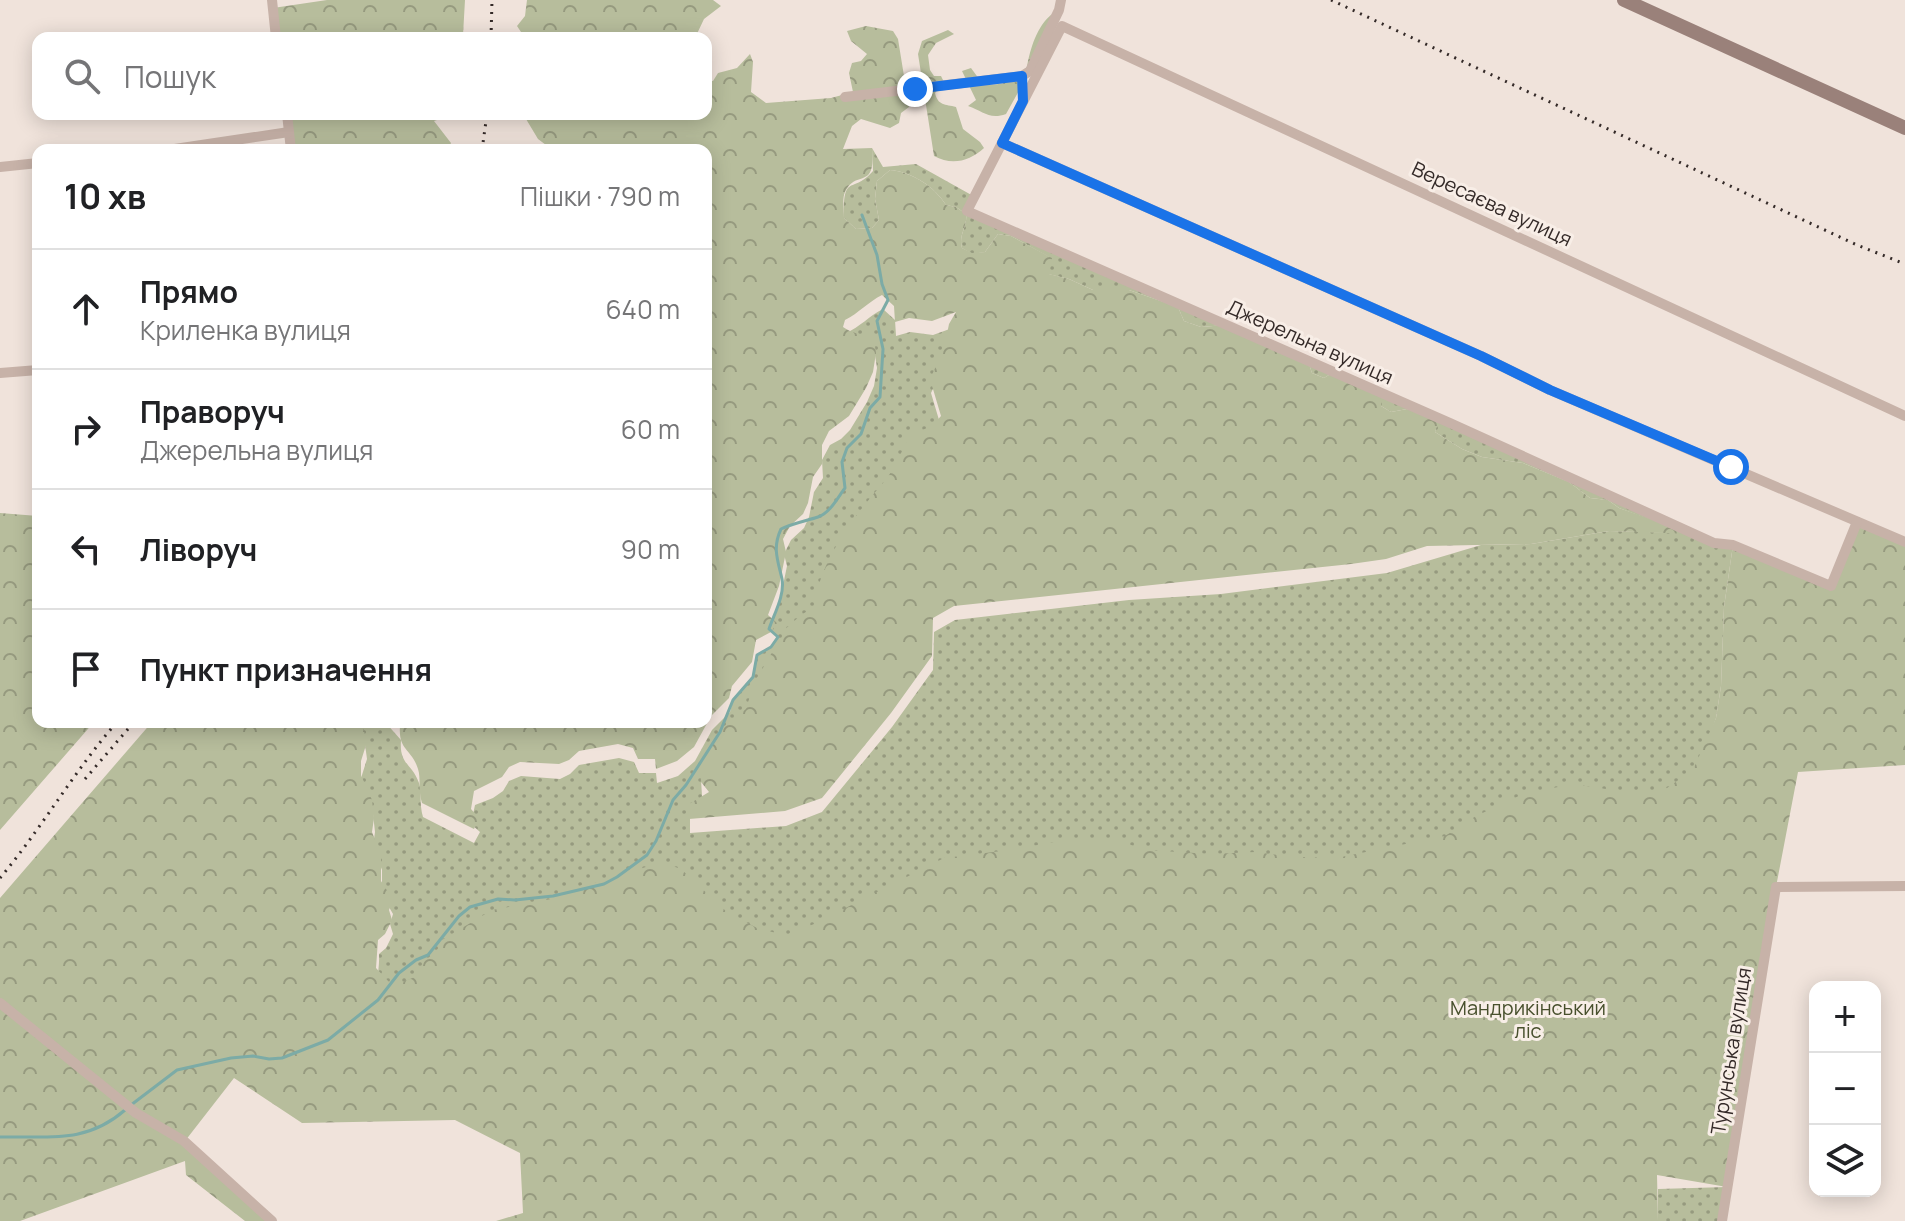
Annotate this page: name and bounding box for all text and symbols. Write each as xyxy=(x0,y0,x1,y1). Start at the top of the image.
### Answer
search box xyxy=(32,32,712,120)
icon: search xyxy=(60,54,104,98)
text: Пошук xyxy=(124,56,216,97)
route end xyxy=(897,71,933,107)
street label: Вересаєва вулиця xyxy=(1408,155,1577,252)
text: 10 хв xyxy=(64,173,146,219)
text: Пішки · 790 m xyxy=(520,178,680,214)
text: Прямо xyxy=(140,271,238,312)
icon: ahead xyxy=(64,287,108,331)
text: 640 m xyxy=(605,291,680,327)
street label: Джерельна вулиця xyxy=(1223,293,1398,390)
text: Криленка вулиця xyxy=(140,312,351,348)
text: Праворуч xyxy=(140,391,285,432)
icon: right xyxy=(64,407,108,451)
text: 60 m xyxy=(621,411,680,447)
text: Джерельна вулиця xyxy=(140,432,373,468)
route start xyxy=(1713,449,1749,485)
icon: left xyxy=(64,527,108,571)
text: Ліворуч xyxy=(140,529,257,570)
text: 90 m xyxy=(621,531,680,567)
icon: arrive xyxy=(64,647,108,691)
text: Пункт призначення xyxy=(140,649,432,690)
street label: Турунська вулиця xyxy=(1704,965,1757,1136)
map controls xyxy=(1809,981,1881,1197)
button: + xyxy=(1809,981,1881,1053)
park label: Мандрикінський ліс xyxy=(1450,994,1606,1044)
button: − xyxy=(1809,1053,1881,1125)
button: layers xyxy=(1809,1125,1881,1197)

